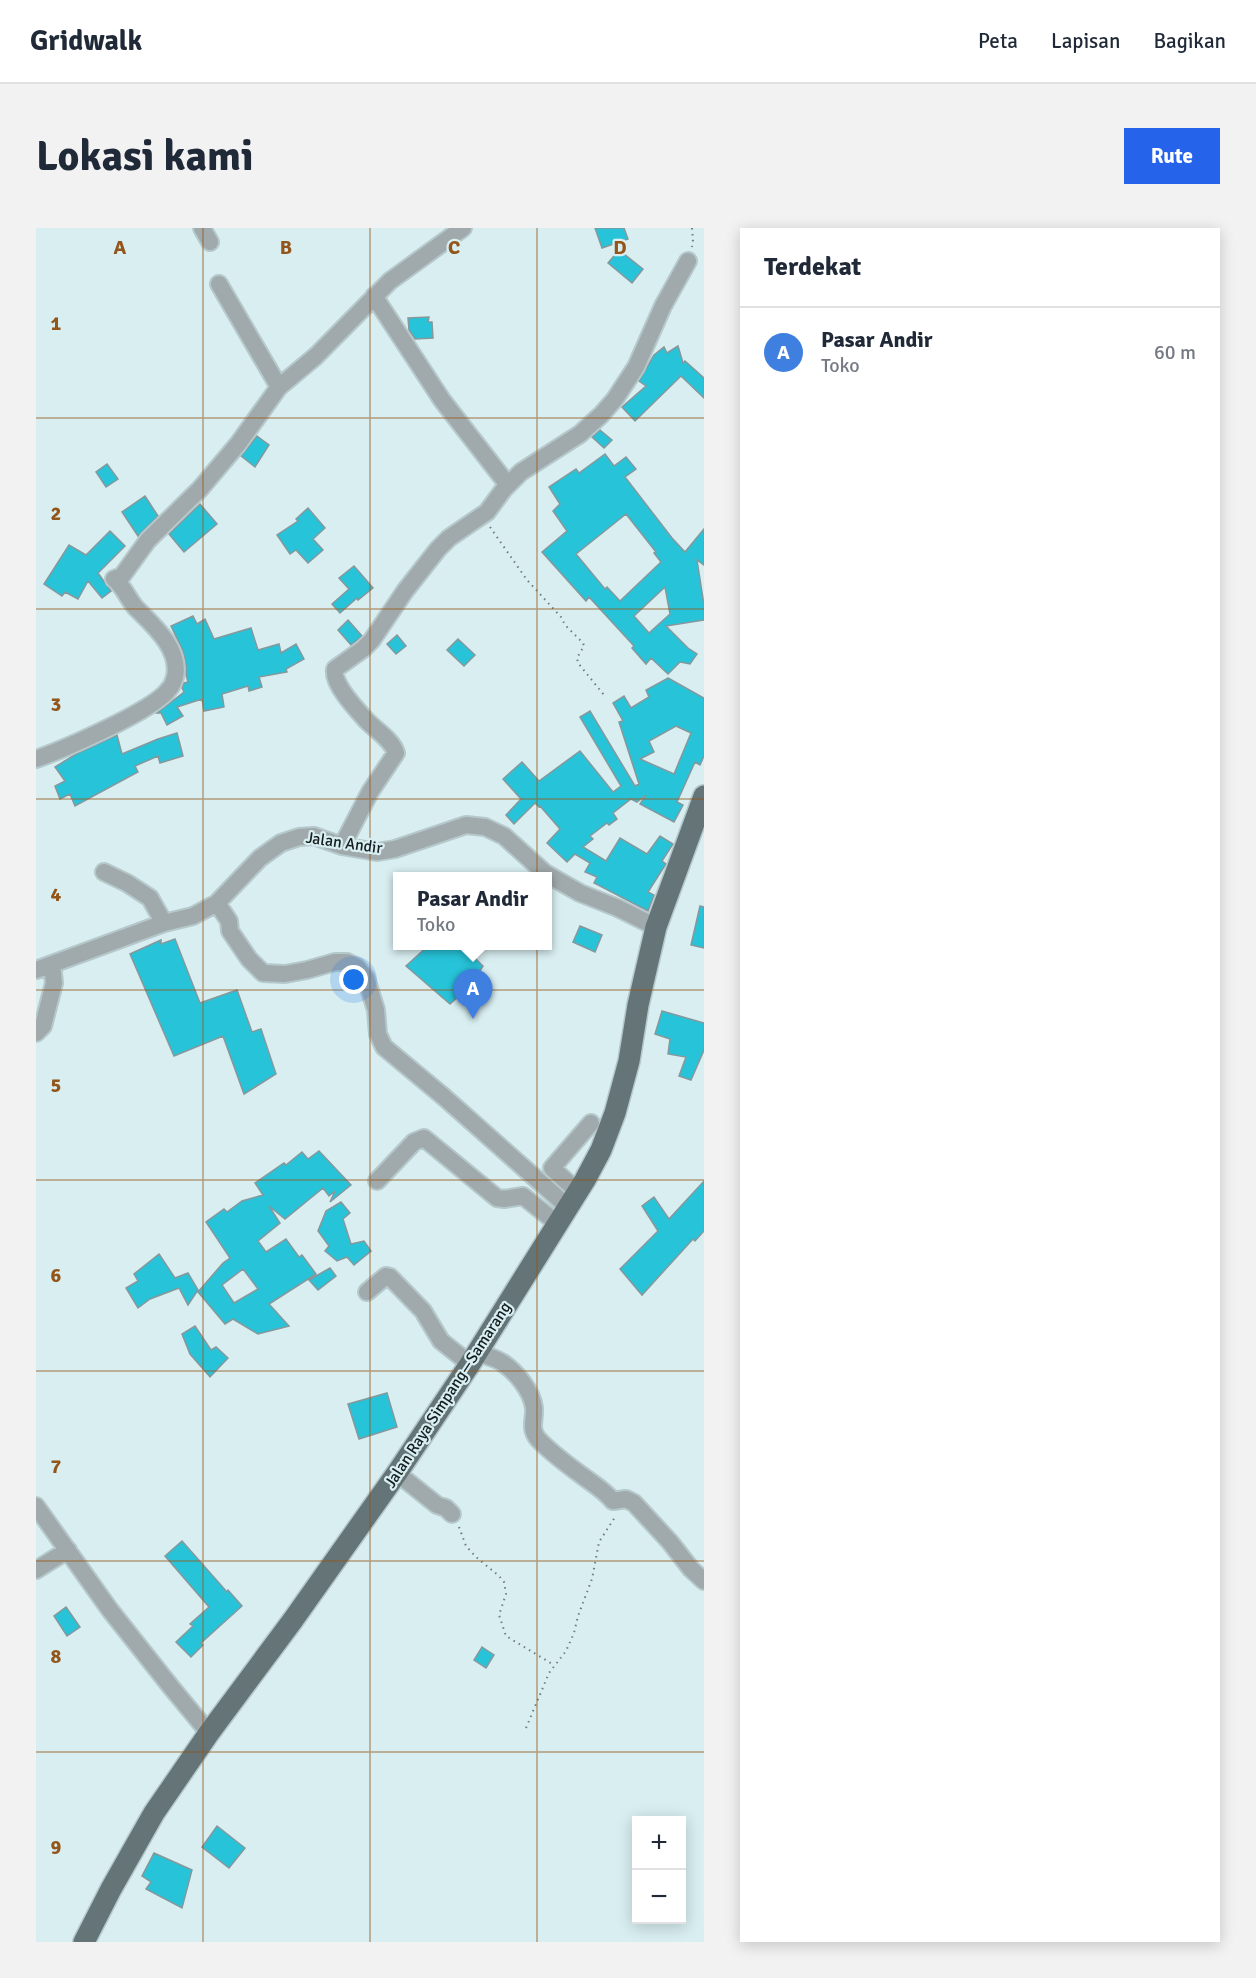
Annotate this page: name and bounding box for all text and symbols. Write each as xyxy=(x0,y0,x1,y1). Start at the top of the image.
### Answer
text: Gridwalk xyxy=(30,24,142,58)
text: Peta xyxy=(978,28,1018,54)
text: Lapisan xyxy=(1051,28,1120,54)
text: Bagikan xyxy=(1153,28,1226,54)
button: Rute xyxy=(1124,128,1220,184)
text: Lokasi kami xyxy=(36,131,254,182)
text: A xyxy=(114,235,127,260)
text: B xyxy=(280,235,292,260)
text: C xyxy=(448,235,460,260)
text: D xyxy=(613,235,627,260)
text: Terdekat xyxy=(764,251,861,283)
text: 1 xyxy=(51,311,62,336)
text: Pasar Andir xyxy=(821,326,933,353)
text: A xyxy=(777,340,790,365)
text: 60 m xyxy=(1154,340,1196,365)
text: Toko xyxy=(821,353,860,378)
text: 2 xyxy=(51,501,61,526)
text: 3 xyxy=(51,692,61,717)
street label: Jalan Andir xyxy=(304,828,384,858)
popup xyxy=(393,872,552,950)
text: 4 xyxy=(51,882,62,907)
text: Pasar Andir xyxy=(417,885,528,912)
text: Toko xyxy=(417,912,455,937)
your location xyxy=(339,965,368,994)
pin: A xyxy=(454,970,492,1019)
text: 5 xyxy=(51,1073,61,1098)
text: 6 xyxy=(51,1263,62,1288)
street label: Jalan Raya Simpang—Samarang xyxy=(380,1298,516,1492)
text: 7 xyxy=(51,1454,62,1479)
text: 8 xyxy=(51,1644,62,1669)
map controls xyxy=(632,1816,686,1924)
button: + xyxy=(632,1816,686,1870)
text: 9 xyxy=(51,1835,62,1860)
button: − xyxy=(632,1870,686,1924)

